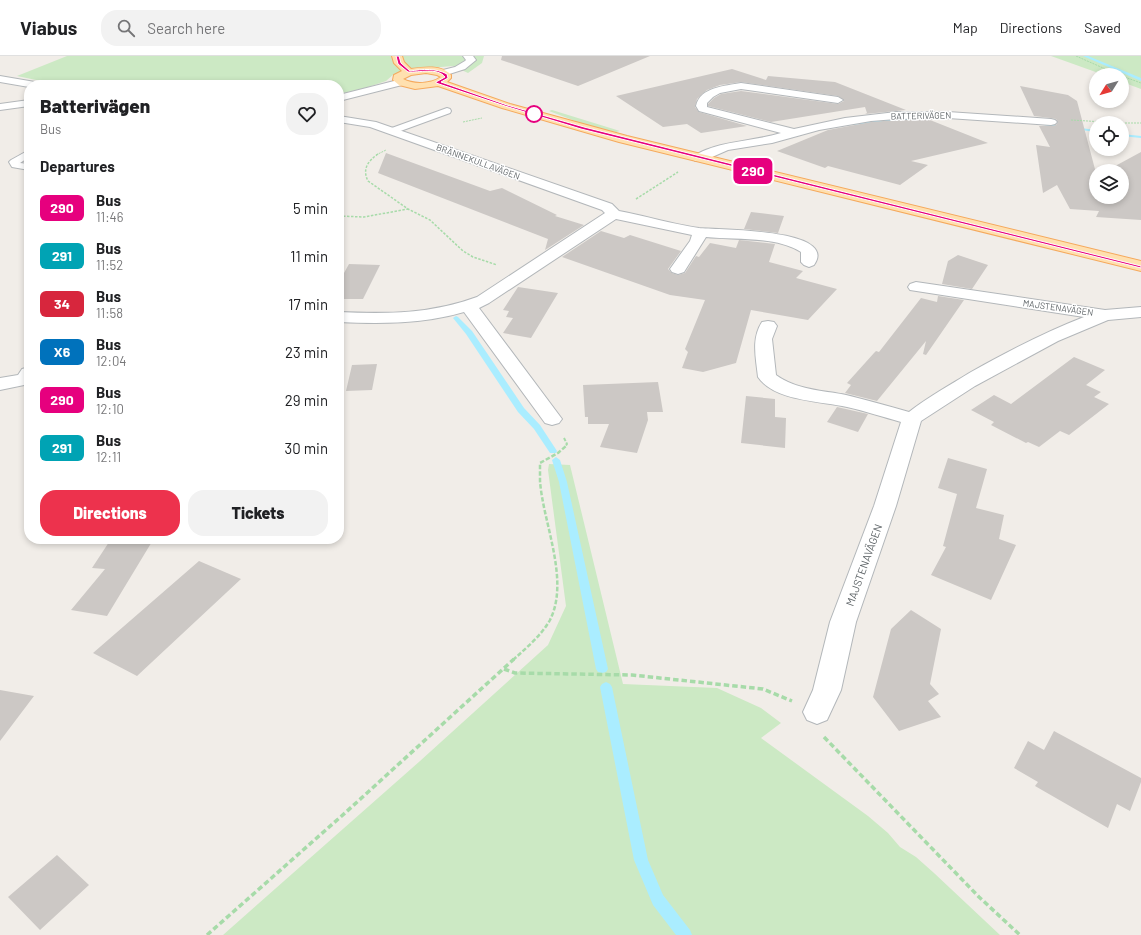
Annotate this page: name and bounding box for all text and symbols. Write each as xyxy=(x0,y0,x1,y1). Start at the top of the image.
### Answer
search box xyxy=(101,10,381,46)
text: Viabus xyxy=(20,16,77,39)
icon: search xyxy=(115,17,137,39)
text: Search here xyxy=(147,19,225,37)
text: Map xyxy=(953,19,978,36)
text: Directions xyxy=(1000,19,1062,36)
text: Saved xyxy=(1084,19,1121,36)
north arrow xyxy=(1089,68,1129,108)
map controls xyxy=(1089,68,1129,204)
button: heart xyxy=(286,93,328,135)
text: Batterivägen xyxy=(40,94,150,117)
unlabelled marker xyxy=(525,105,543,123)
street label: BATTERIVÄGEN xyxy=(891,109,951,122)
button: locate xyxy=(1089,116,1129,156)
text: Bus xyxy=(40,121,61,137)
street label: BRÄNNEKULLAVÄGEN xyxy=(435,141,521,182)
text: Departures xyxy=(40,157,115,175)
line badge: 290 xyxy=(730,158,776,184)
text: 290 xyxy=(741,162,765,179)
button: layers xyxy=(1089,164,1129,204)
text: Bus xyxy=(96,191,121,209)
text: 290 xyxy=(50,199,74,216)
text: 5 min xyxy=(293,199,328,217)
text: 11:46 xyxy=(96,209,123,225)
text: Bus xyxy=(96,239,121,257)
text: 291 xyxy=(52,247,72,264)
text: 11 min xyxy=(290,247,328,265)
text: 11:52 xyxy=(96,257,123,273)
text: Bus xyxy=(96,287,121,305)
text: 34 xyxy=(54,295,70,312)
text: 17 min xyxy=(288,295,328,313)
street label: MAJSTENAVÄGEN xyxy=(1022,297,1094,318)
text: 11:58 xyxy=(96,305,123,321)
text: Bus xyxy=(96,335,121,353)
text: X6 xyxy=(54,343,70,360)
text: 23 min xyxy=(285,343,328,361)
text: 12:04 xyxy=(96,353,126,369)
text: Bus xyxy=(96,383,121,401)
text: 290 xyxy=(50,391,74,408)
text: 29 min xyxy=(285,391,328,409)
text: 12:10 xyxy=(96,401,124,417)
text: Bus xyxy=(96,431,121,449)
text: 291 xyxy=(52,439,72,456)
text: 30 min xyxy=(284,439,328,457)
text: 12:11 xyxy=(96,449,121,465)
button: Directions xyxy=(40,490,180,536)
button: Tickets xyxy=(188,490,328,536)
street label: MAJSTENAVÄGEN xyxy=(842,522,884,608)

